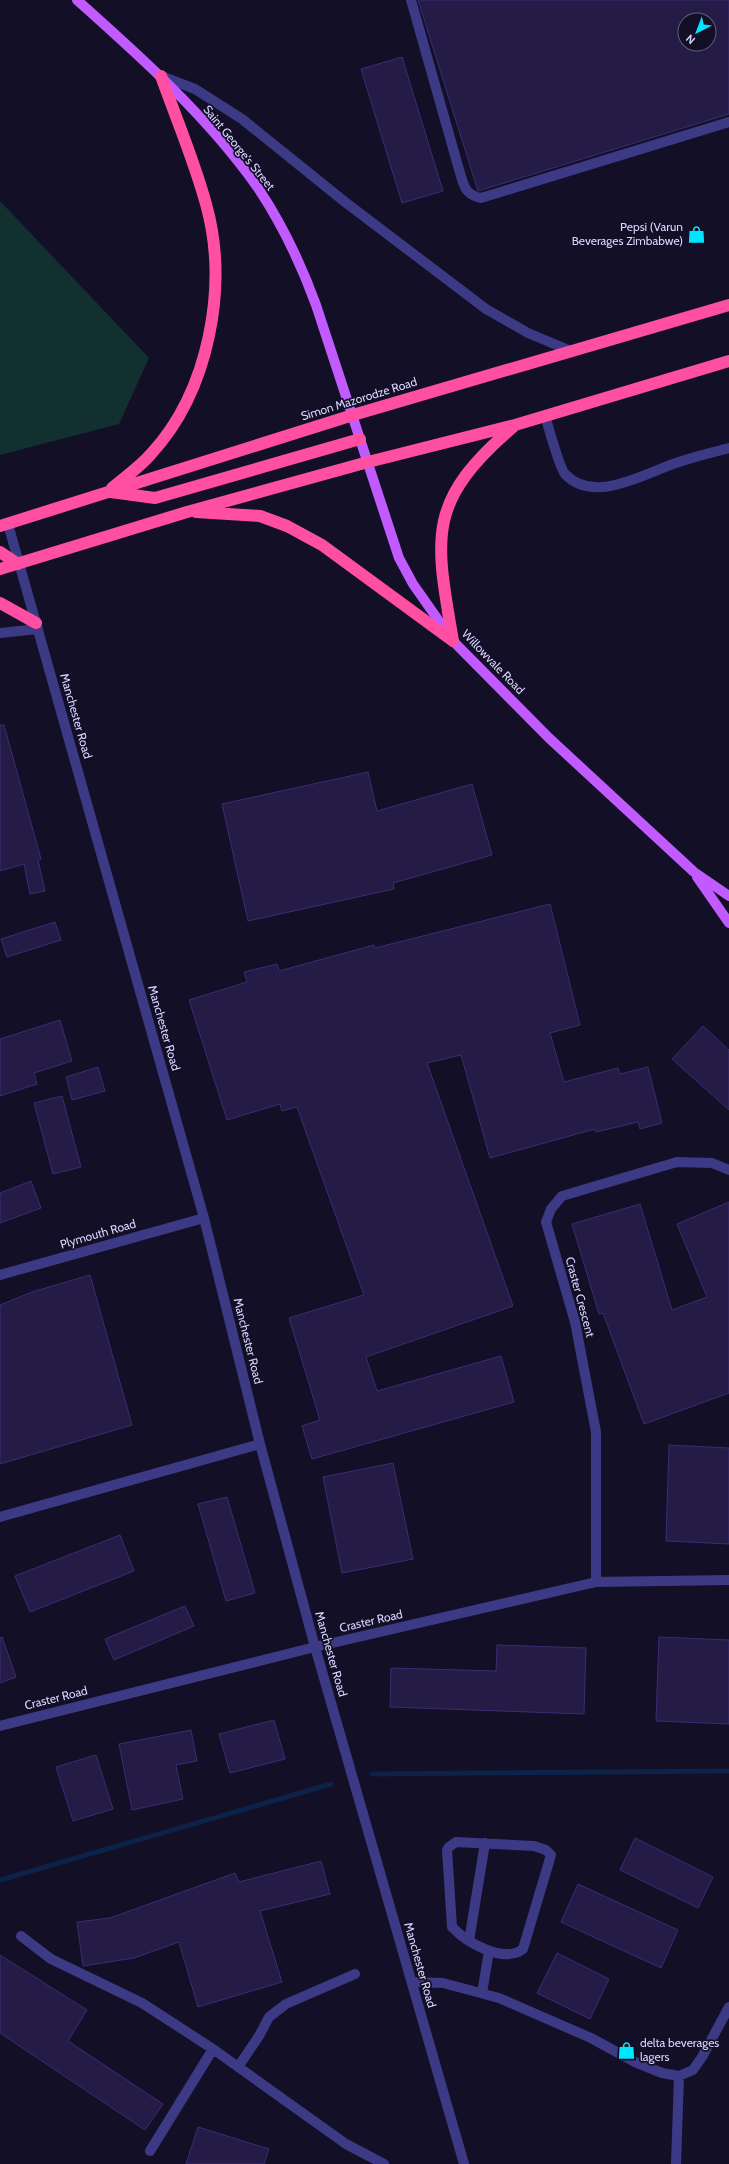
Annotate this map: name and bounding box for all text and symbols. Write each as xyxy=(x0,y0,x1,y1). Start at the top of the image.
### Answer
north arrow xyxy=(677,12,717,52)
text: N xyxy=(683,32,698,47)
street label: Saint George's Street xyxy=(200,102,278,193)
place label: Pepsi (Varun Beverages Zimbabwe) xyxy=(572,219,683,248)
shop icon: Pepsi (Varun Beverages Zimbabwe) xyxy=(686,224,706,244)
street label: Simon Mazorodze Road xyxy=(299,374,419,423)
street label: Willowvale Road xyxy=(459,626,528,697)
street label: Manchester Road xyxy=(57,672,96,760)
street label: Manchester Road xyxy=(145,984,184,1072)
street label: Plymouth Road xyxy=(58,1216,138,1252)
street label: Craster Crescent xyxy=(563,1255,598,1339)
street label: Manchester Road xyxy=(231,1296,266,1385)
street label: Craster Road xyxy=(338,1606,404,1635)
street label: Manchester Road xyxy=(312,1610,351,1698)
street label: Craster Road xyxy=(23,1682,89,1713)
street label: Manchester Road xyxy=(401,1921,440,2009)
place label: delta beverages lagers xyxy=(640,2035,719,2064)
shop icon: delta beverages lagers xyxy=(617,2040,637,2060)

